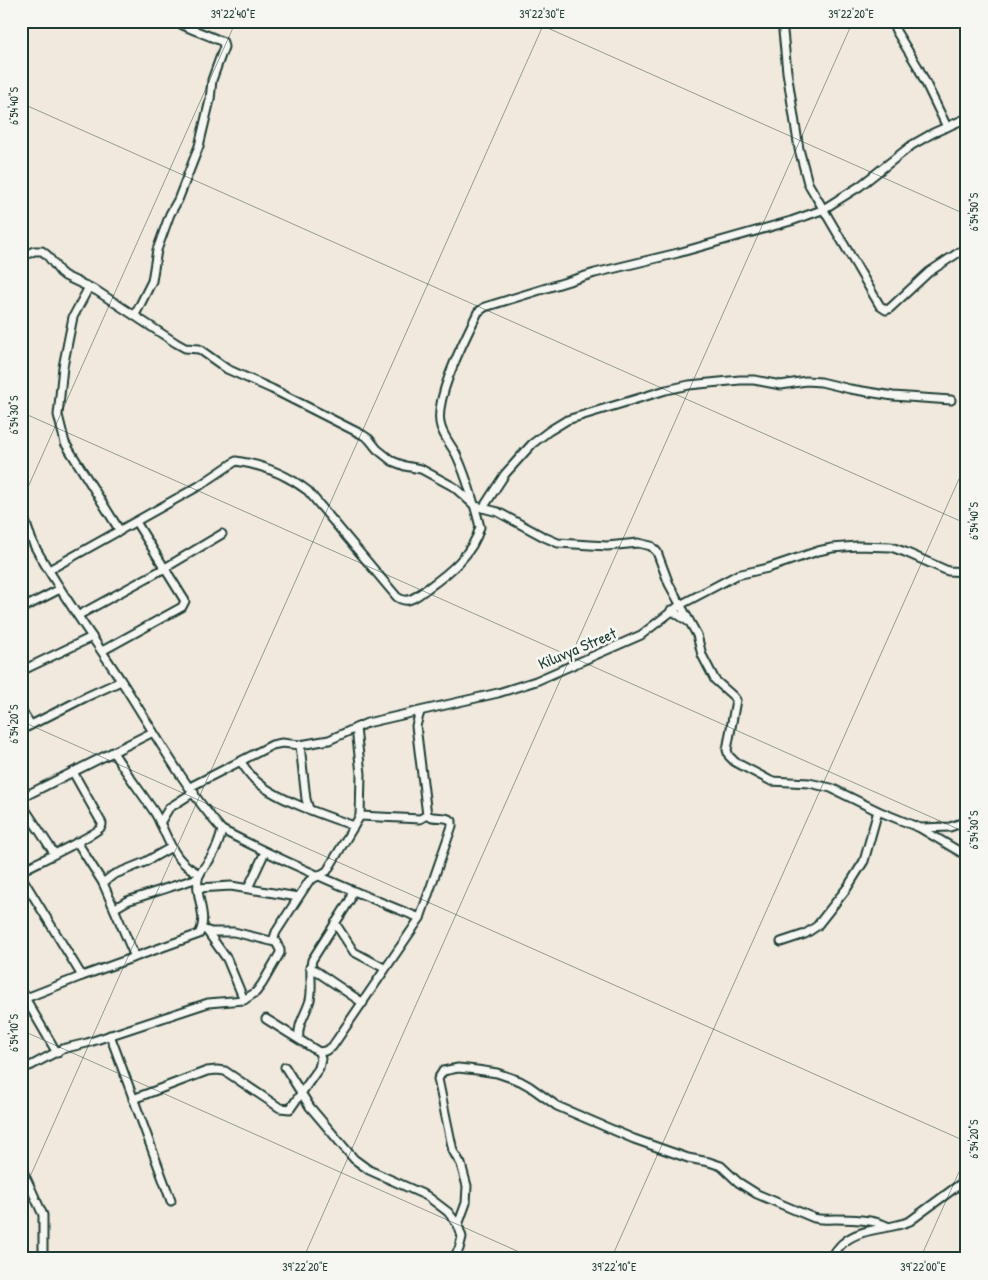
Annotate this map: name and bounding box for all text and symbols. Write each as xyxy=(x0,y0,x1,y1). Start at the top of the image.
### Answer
text: 39°22'40"E xyxy=(211,5,256,22)
text: 39°22'30"E xyxy=(519,5,565,22)
text: 39°22'20"E xyxy=(828,5,875,22)
text: 6°54'40"S xyxy=(5,86,22,125)
text: 6°54'50"S xyxy=(965,192,982,231)
text: 6°54'30"S xyxy=(5,395,22,435)
text: 6°54'40"S xyxy=(965,501,982,540)
street label: Kiluvya Street xyxy=(535,621,620,674)
text: 6°54'20"S xyxy=(5,704,22,744)
text: 6°54'30"S xyxy=(965,810,982,850)
text: 6°54'10"S xyxy=(5,1014,22,1052)
text: 6°54'20"S xyxy=(965,1119,982,1159)
text: 39°22'20"E xyxy=(282,1258,329,1275)
text: 39°22'10"E xyxy=(592,1258,637,1275)
text: 39°22'00"E xyxy=(900,1258,946,1275)

